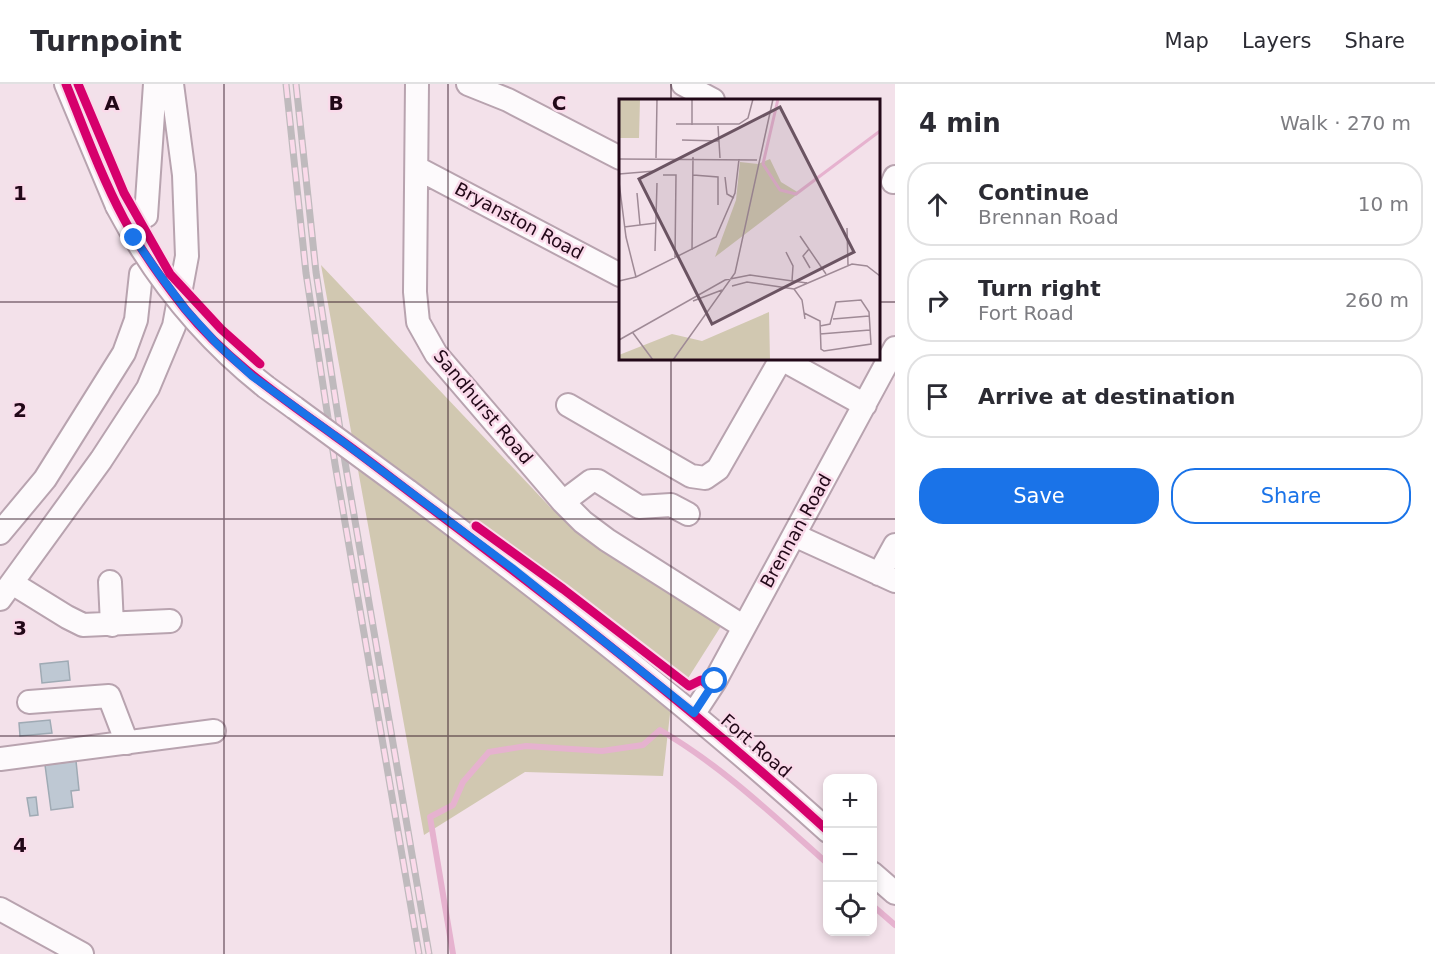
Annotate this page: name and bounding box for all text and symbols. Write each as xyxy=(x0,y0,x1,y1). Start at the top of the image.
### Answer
text: Turnpoint xyxy=(30,25,182,58)
text: Map xyxy=(1165,29,1209,53)
text: Layers xyxy=(1242,29,1311,53)
text: Share xyxy=(1344,29,1405,53)
text: A xyxy=(104,91,120,115)
text: B xyxy=(328,91,344,115)
text: C xyxy=(552,91,566,115)
inset map xyxy=(619,99,880,360)
text: 4 min xyxy=(919,108,1001,138)
text: Walk · 270 m xyxy=(1280,111,1411,135)
street label: Bryanston Road xyxy=(451,178,587,263)
text: Continue xyxy=(978,180,1089,205)
text: 1 xyxy=(13,181,27,205)
icon: ahead xyxy=(921,188,954,221)
text: 10 m xyxy=(1358,192,1409,216)
text: Brennan Road xyxy=(978,205,1119,229)
route end xyxy=(120,224,146,250)
text: Turn right xyxy=(978,276,1101,301)
icon: right xyxy=(921,284,954,317)
text: 260 m xyxy=(1345,288,1409,312)
text: Fort Road xyxy=(978,301,1074,325)
street label: Sandhurst Road xyxy=(429,345,537,468)
icon: arrive xyxy=(921,380,954,413)
text: Arrive at destination xyxy=(978,384,1235,409)
text: 2 xyxy=(13,398,27,422)
button: Save xyxy=(919,468,1159,524)
button: Share xyxy=(1171,468,1411,524)
street label: Brennan Road xyxy=(756,470,835,591)
text: 3 xyxy=(13,616,27,640)
route start xyxy=(701,667,727,693)
street label: Fort Road xyxy=(717,709,796,782)
map controls xyxy=(823,774,877,936)
button: + xyxy=(823,774,877,828)
button: − xyxy=(823,828,877,882)
text: 4 xyxy=(13,833,27,857)
button: locate xyxy=(823,882,877,936)

